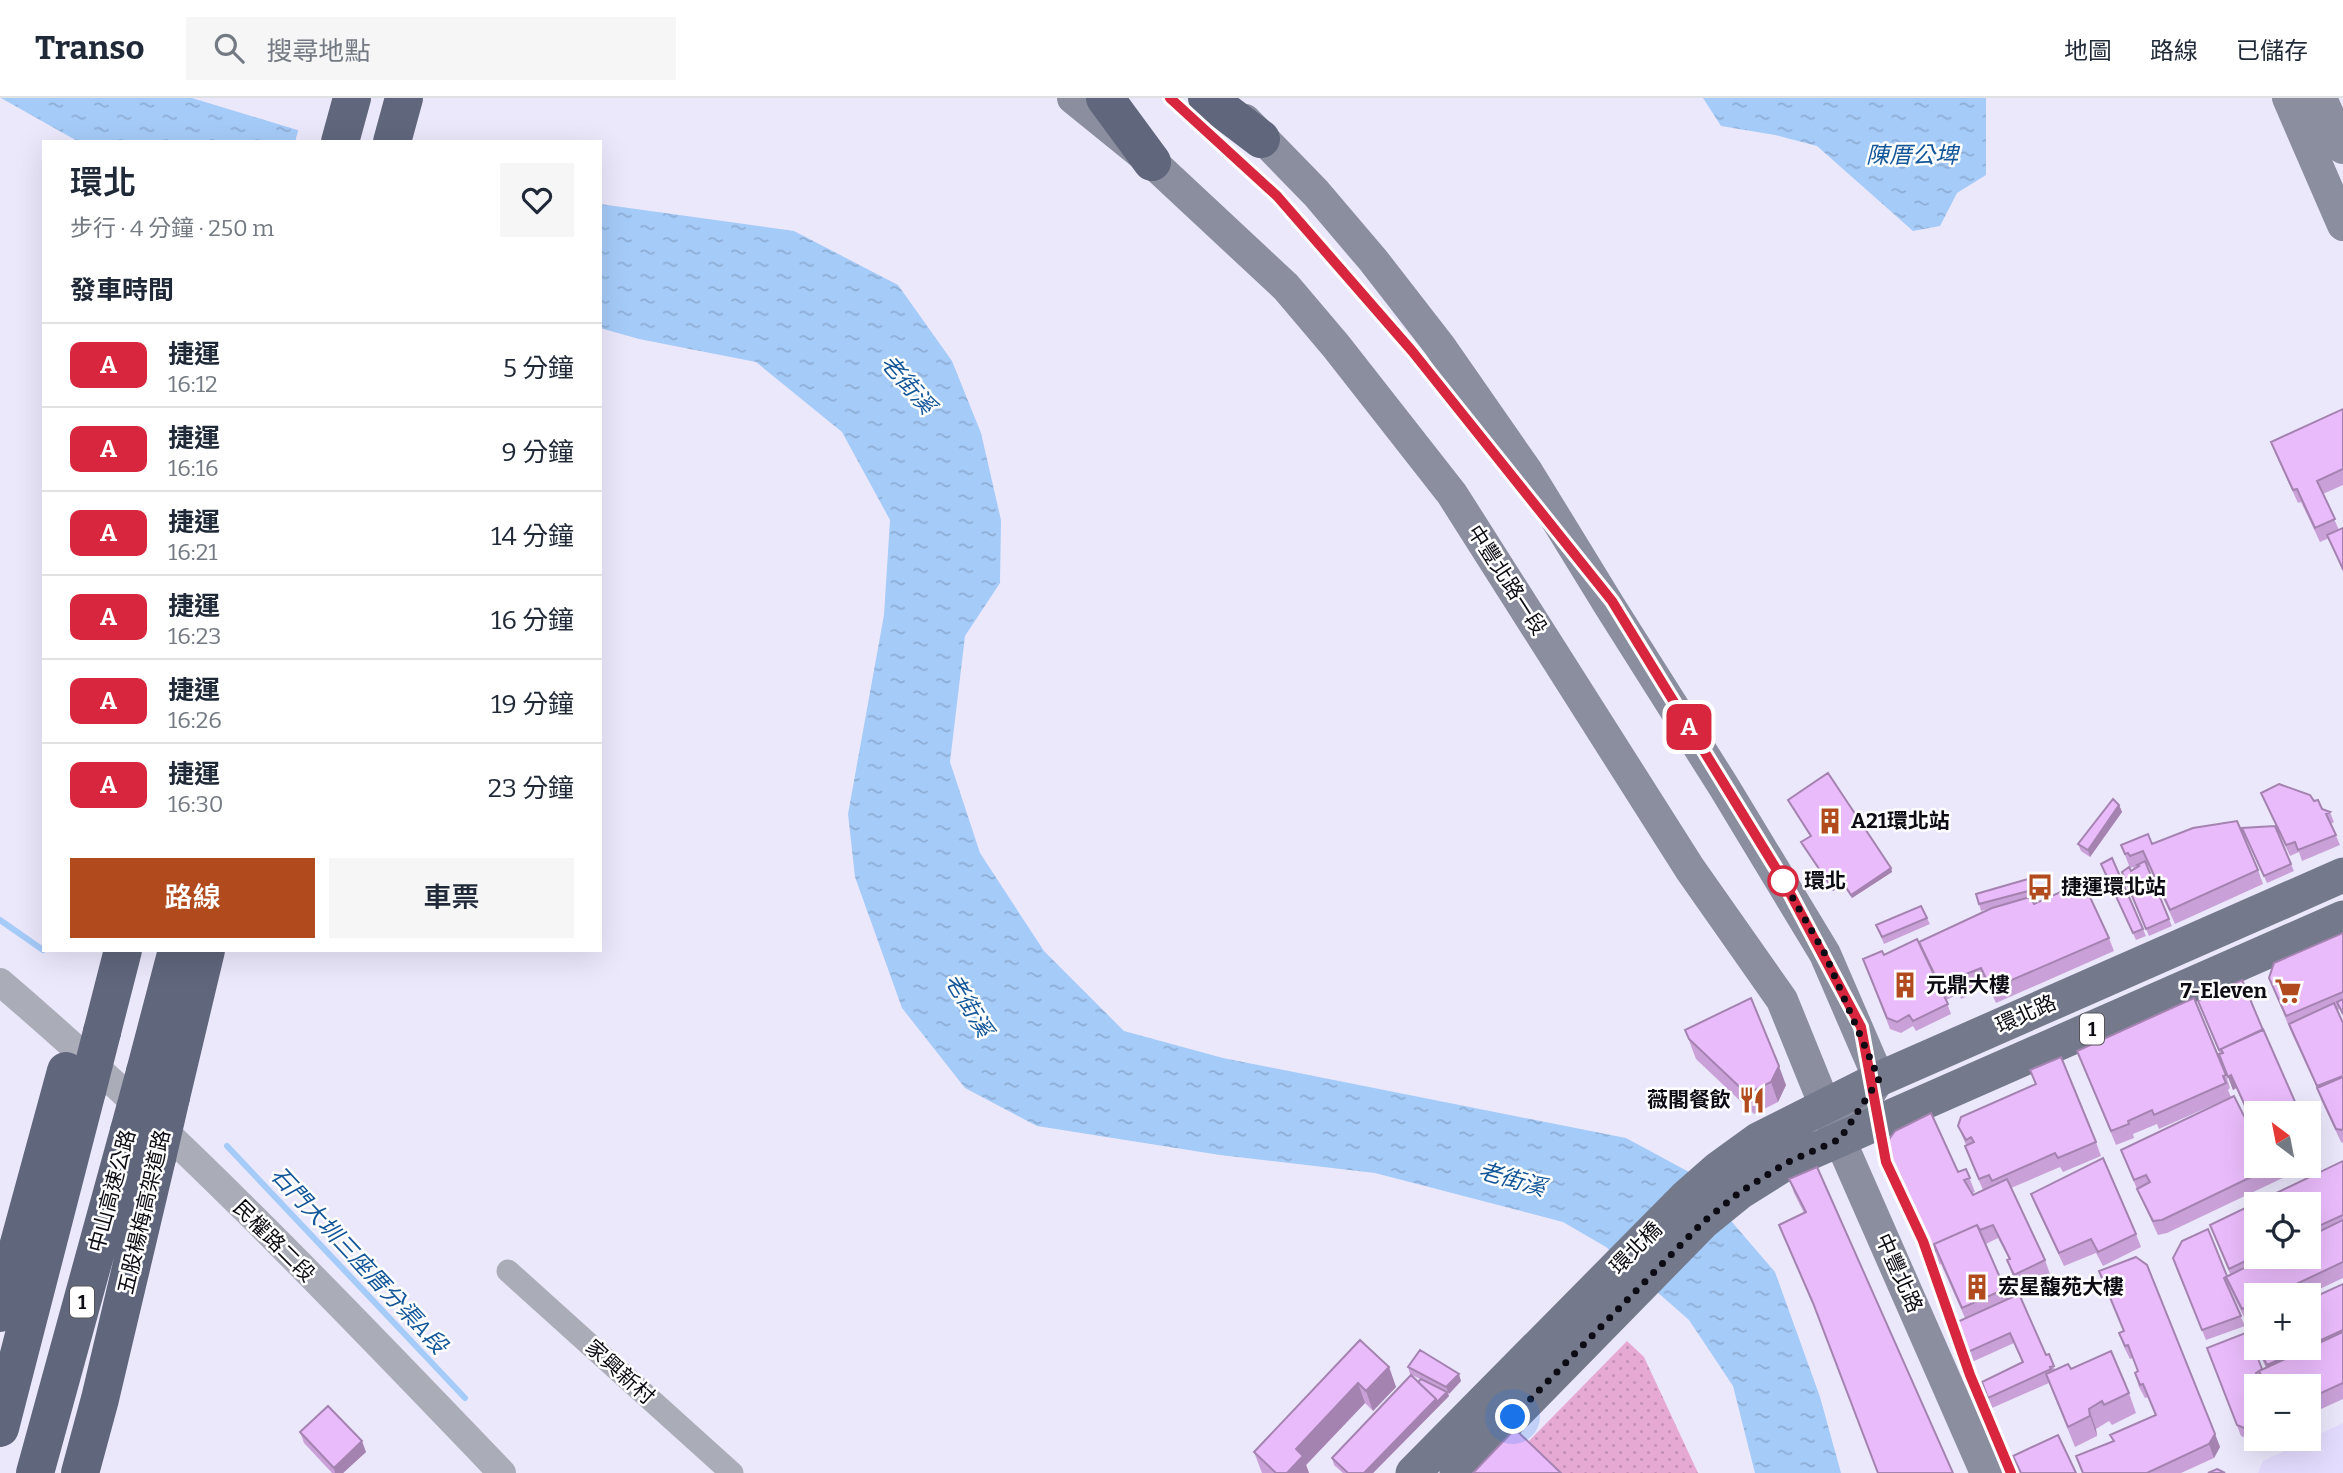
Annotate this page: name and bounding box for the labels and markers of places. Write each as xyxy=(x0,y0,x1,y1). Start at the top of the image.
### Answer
building icon: A21環北站 xyxy=(1815,806,1845,836)
place label: A21環北站 xyxy=(1851,808,1950,834)
marker: 環北 xyxy=(1768,866,1798,896)
place label: 環北 xyxy=(1804,868,1846,894)
bus stop icon: 捷運環北站 xyxy=(2025,872,2055,902)
place label: 捷運環北站 xyxy=(2061,874,2166,900)
building icon: 元鼎大樓 xyxy=(1890,970,1920,1000)
place label: 元鼎大樓 xyxy=(1926,972,2010,998)
supermarket icon: 7-Eleven xyxy=(2273,976,2303,1006)
place label: 7-Eleven xyxy=(2181,978,2267,1004)
restaurant icon: 薇閣餐飲 xyxy=(1737,1085,1767,1115)
place label: 薇閣餐飲 xyxy=(1647,1087,1731,1113)
building icon: 宏星馥苑大樓 xyxy=(1962,1272,1992,1302)
place label: 宏星馥苑大樓 xyxy=(1998,1274,2124,1300)

